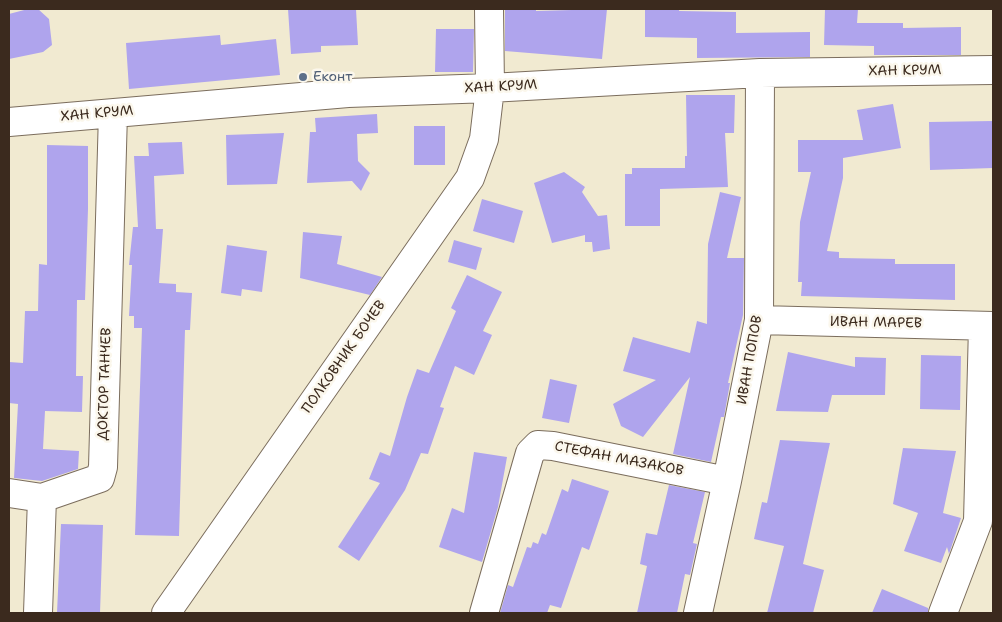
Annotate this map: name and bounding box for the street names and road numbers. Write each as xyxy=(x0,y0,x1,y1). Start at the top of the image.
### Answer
street label: ХАН КРУМ xyxy=(868,62,942,80)
street label: ХАН КРУМ xyxy=(464,77,538,97)
street label: ХАН КРУМ xyxy=(60,102,134,126)
street label: ПОЛКОВНИК БОЧЕВ xyxy=(299,297,389,417)
street label: ИВАН ПОПОВ xyxy=(734,314,766,406)
street label: ИВАН МАРЕВ xyxy=(830,314,922,332)
street label: ДОКТОР ТАНЧЕВ xyxy=(95,327,115,441)
street label: СТЕФАН МАЗАКОВ xyxy=(553,438,685,480)

